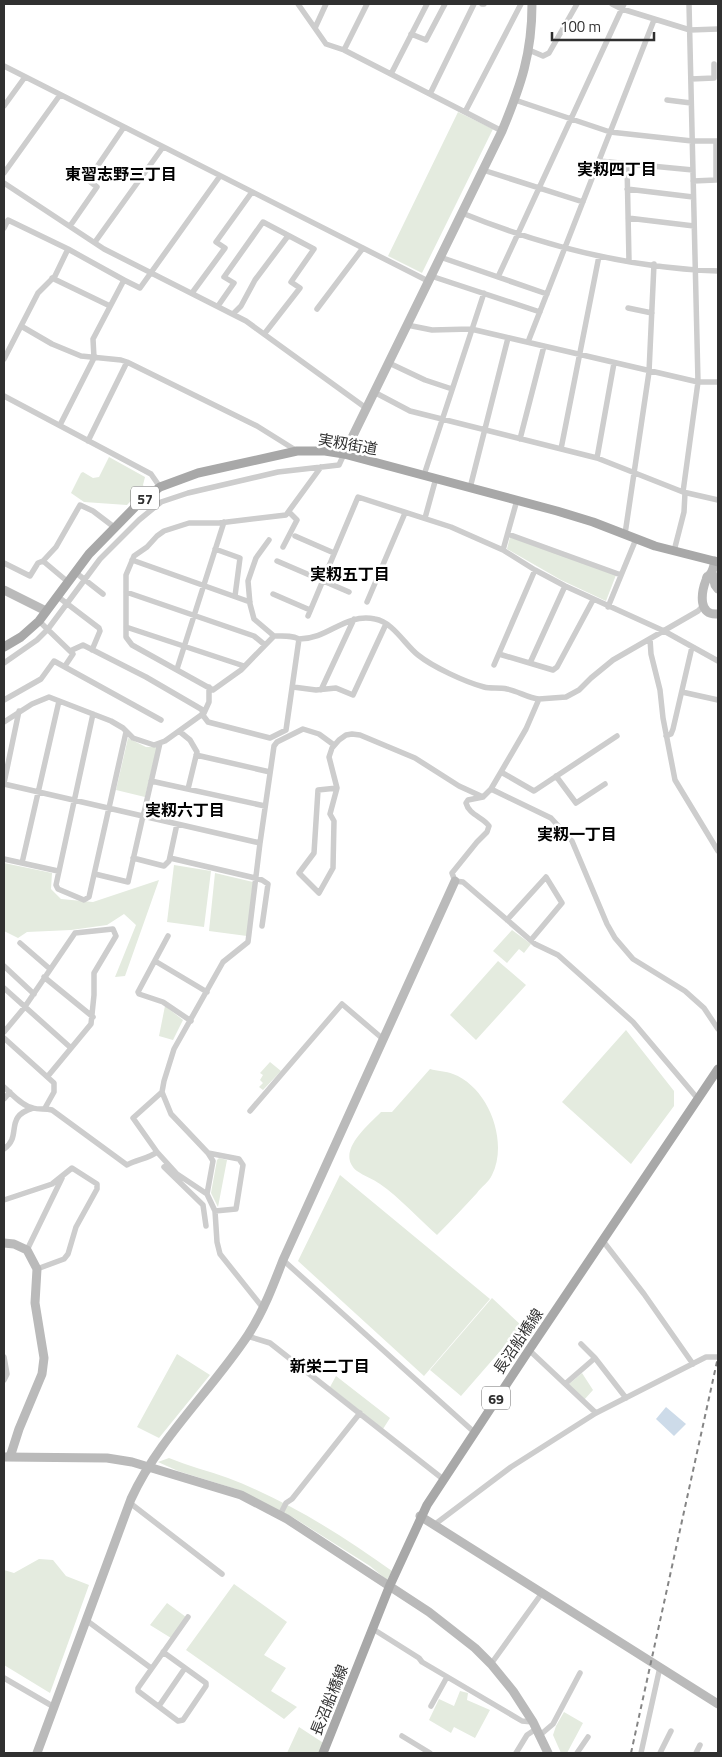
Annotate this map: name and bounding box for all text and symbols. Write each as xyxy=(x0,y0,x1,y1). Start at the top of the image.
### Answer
scale bar xyxy=(552,10,654,42)
text: 100 m xyxy=(560,15,601,38)
district label: 実籾四丁目 xyxy=(577,157,657,181)
district label: 東習志野三丁目 xyxy=(65,162,177,186)
street label: 実籾街道 xyxy=(316,427,380,461)
road number: 57 xyxy=(131,486,159,509)
district label: 実籾五丁目 xyxy=(310,562,390,586)
district label: 実籾六丁目 xyxy=(145,798,225,822)
district label: 実籾一丁目 xyxy=(537,822,617,846)
street label: 長沼船橋線 xyxy=(487,1303,549,1379)
district label: 新栄二丁目 xyxy=(290,1354,370,1378)
road number: 69 xyxy=(482,1386,510,1410)
street label: 長沼船橋線 xyxy=(304,1661,354,1739)

